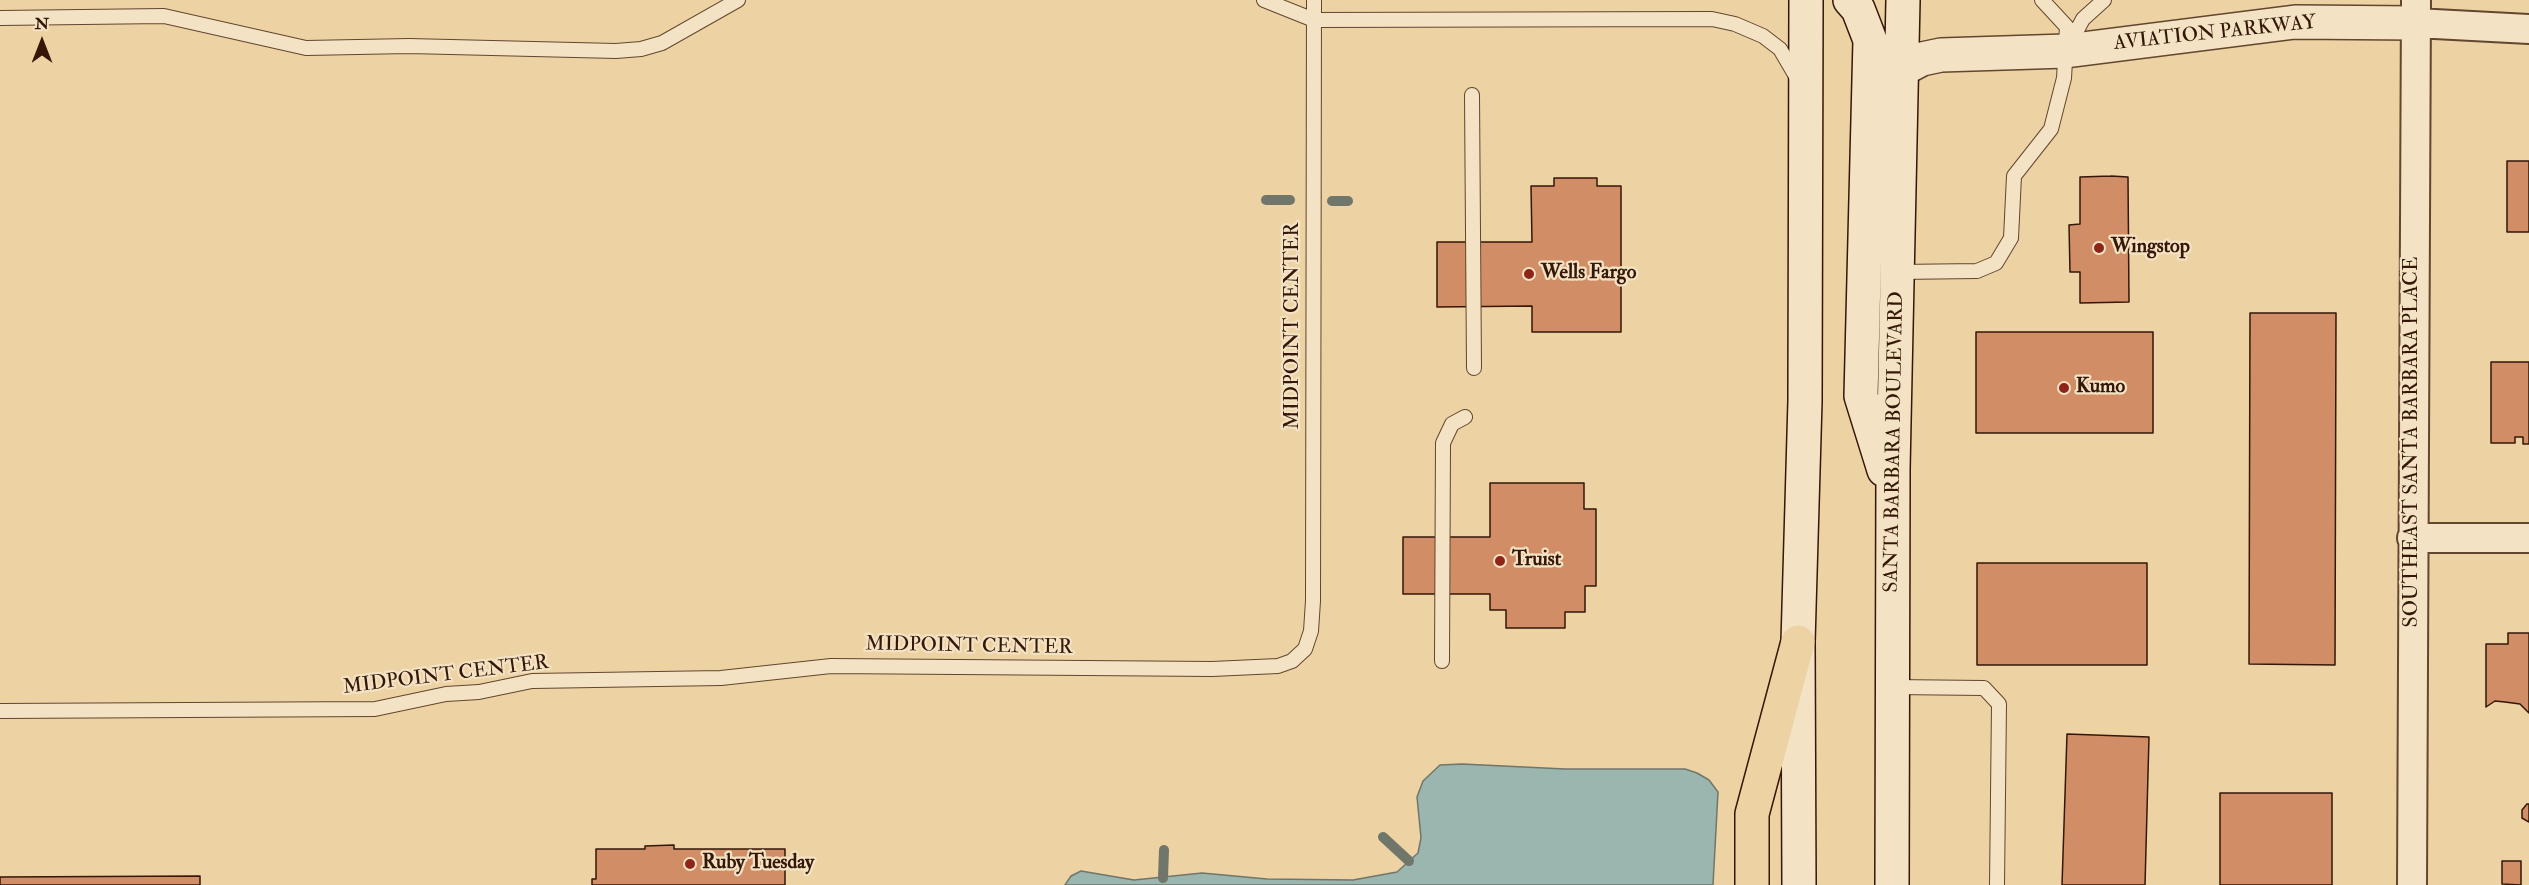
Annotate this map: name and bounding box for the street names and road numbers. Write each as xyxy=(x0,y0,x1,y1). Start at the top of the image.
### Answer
street label: AVIATION PARKWAY xyxy=(2113,11,2317,57)
street label: MIDPOINT CENTER xyxy=(1282,222,1306,430)
street label: SOUTHEAST SANTA BARBARA PLACE xyxy=(2401,257,2425,627)
street label: SANTA BARBARA BOULEVARD xyxy=(1880,291,1910,593)
street label: MIDPOINT CENTER xyxy=(865,633,1073,661)
street label: MIDPOINT CENTER xyxy=(342,651,550,701)

